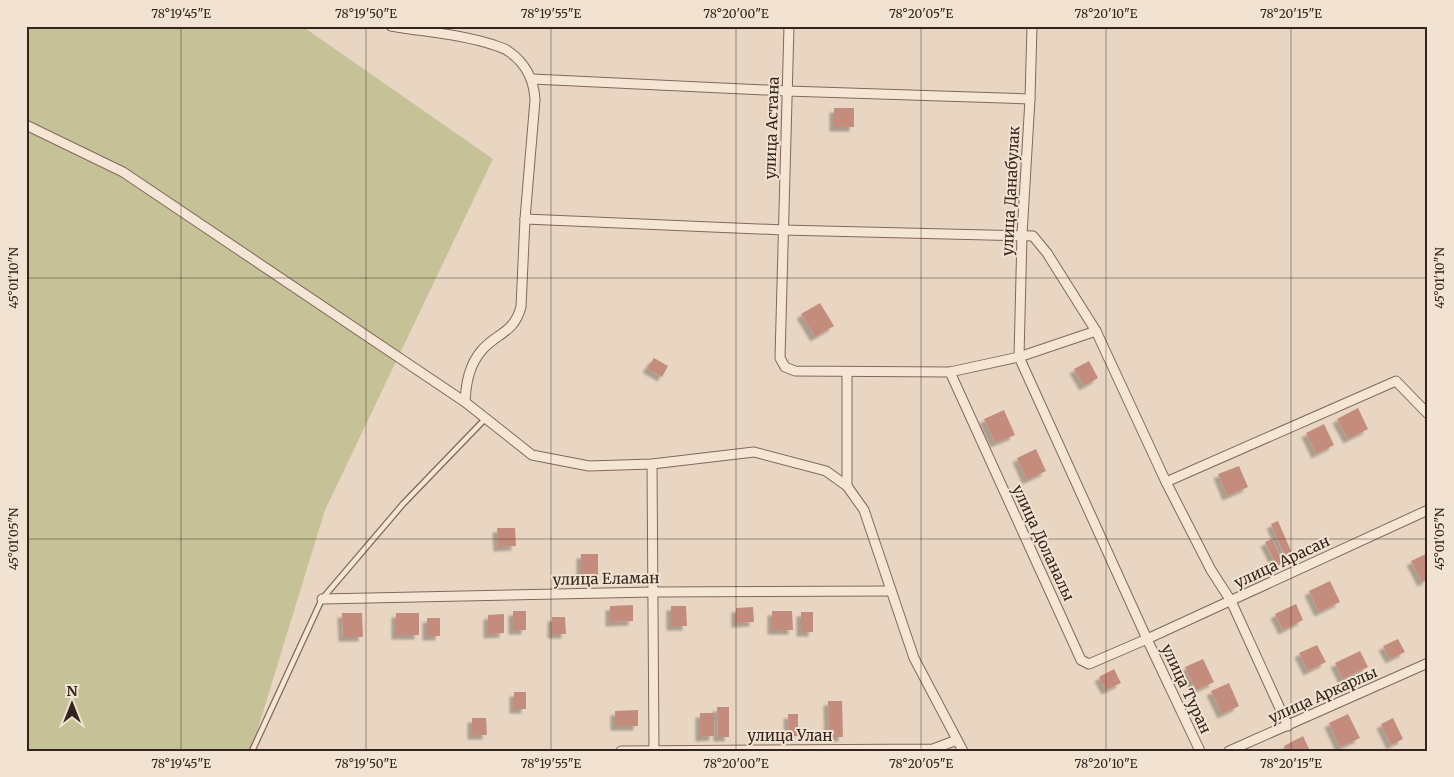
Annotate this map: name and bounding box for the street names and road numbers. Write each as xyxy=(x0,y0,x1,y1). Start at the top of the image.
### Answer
street label: улица Астана xyxy=(760,76,783,180)
street label: улица Данабулак xyxy=(998,125,1023,256)
street label: улица Доланалы xyxy=(1008,482,1079,604)
street label: улица Арасан xyxy=(1231,531,1333,592)
street label: улица Еламан xyxy=(552,568,660,589)
street label: улица Туран xyxy=(1157,641,1216,737)
street label: улица Аркарлы xyxy=(1265,662,1380,727)
street label: улица Улан xyxy=(747,726,833,745)

